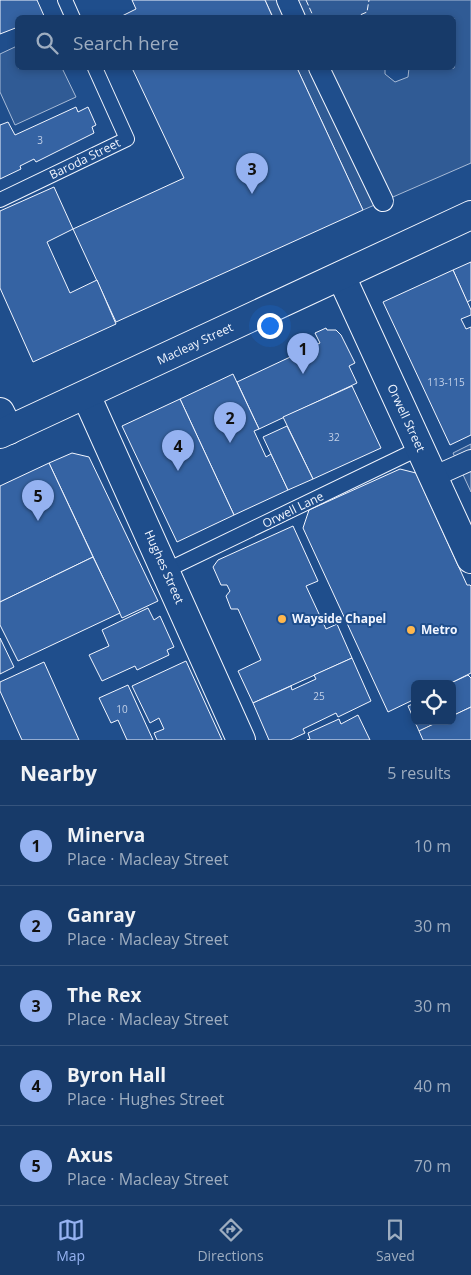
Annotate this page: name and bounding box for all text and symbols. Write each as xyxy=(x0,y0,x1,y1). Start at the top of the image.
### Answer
search box xyxy=(15,15,456,70)
icon: search xyxy=(33,29,61,57)
text: Search here xyxy=(73,30,179,56)
house number: 3 xyxy=(37,133,43,147)
street label: Baroda Street xyxy=(46,134,123,183)
pin: 3 xyxy=(236,153,268,194)
your location xyxy=(257,313,283,339)
street label: Macleay Street xyxy=(154,318,236,369)
pin: 1 xyxy=(287,333,319,374)
house number: 113-115 xyxy=(427,375,465,389)
street label: Orwell Street xyxy=(383,381,430,454)
pin: 2 xyxy=(214,402,246,443)
pin: 4 xyxy=(162,430,194,471)
house number: 32 xyxy=(328,430,340,444)
pin: 5 xyxy=(22,480,54,521)
street label: Orwell Lane xyxy=(259,487,327,532)
street label: Hughes Street xyxy=(141,527,188,606)
place label: Wayside Chapel xyxy=(292,610,386,627)
marker: Wayside Chapel xyxy=(276,613,288,625)
place label: Metro xyxy=(421,621,458,638)
marker: Metro xyxy=(405,624,417,636)
map controls xyxy=(411,680,456,725)
button: locate xyxy=(411,680,456,725)
house number: 25 xyxy=(313,689,325,703)
house number: 10 xyxy=(116,702,128,716)
text: Nearby xyxy=(20,759,97,787)
text: 5 results xyxy=(387,762,451,784)
text: Minerva xyxy=(67,822,145,848)
text: 1 xyxy=(31,835,41,857)
text: 10 m xyxy=(414,835,451,857)
text: Place · Macleay Street xyxy=(67,848,228,870)
text: Ganray xyxy=(67,902,136,928)
text: 2 xyxy=(31,915,41,937)
text: 30 m xyxy=(414,915,451,937)
text: Place · Macleay Street xyxy=(67,928,228,950)
text: The Rex xyxy=(67,982,141,1008)
text: 3 xyxy=(31,995,41,1017)
text: 30 m xyxy=(414,995,451,1017)
text: Place · Macleay Street xyxy=(67,1008,228,1030)
text: Byron Hall xyxy=(67,1062,166,1088)
text: 4 xyxy=(31,1075,41,1097)
text: 40 m xyxy=(414,1075,451,1097)
text: Place · Hughes Street xyxy=(67,1088,224,1110)
text: Axus xyxy=(67,1142,113,1168)
text: 5 xyxy=(31,1155,41,1177)
text: 70 m xyxy=(414,1155,451,1177)
text: Place · Macleay Street xyxy=(67,1168,228,1190)
tab: Map xyxy=(56,1216,85,1265)
tab: Directions xyxy=(197,1216,264,1265)
tab: Saved xyxy=(376,1216,415,1265)

